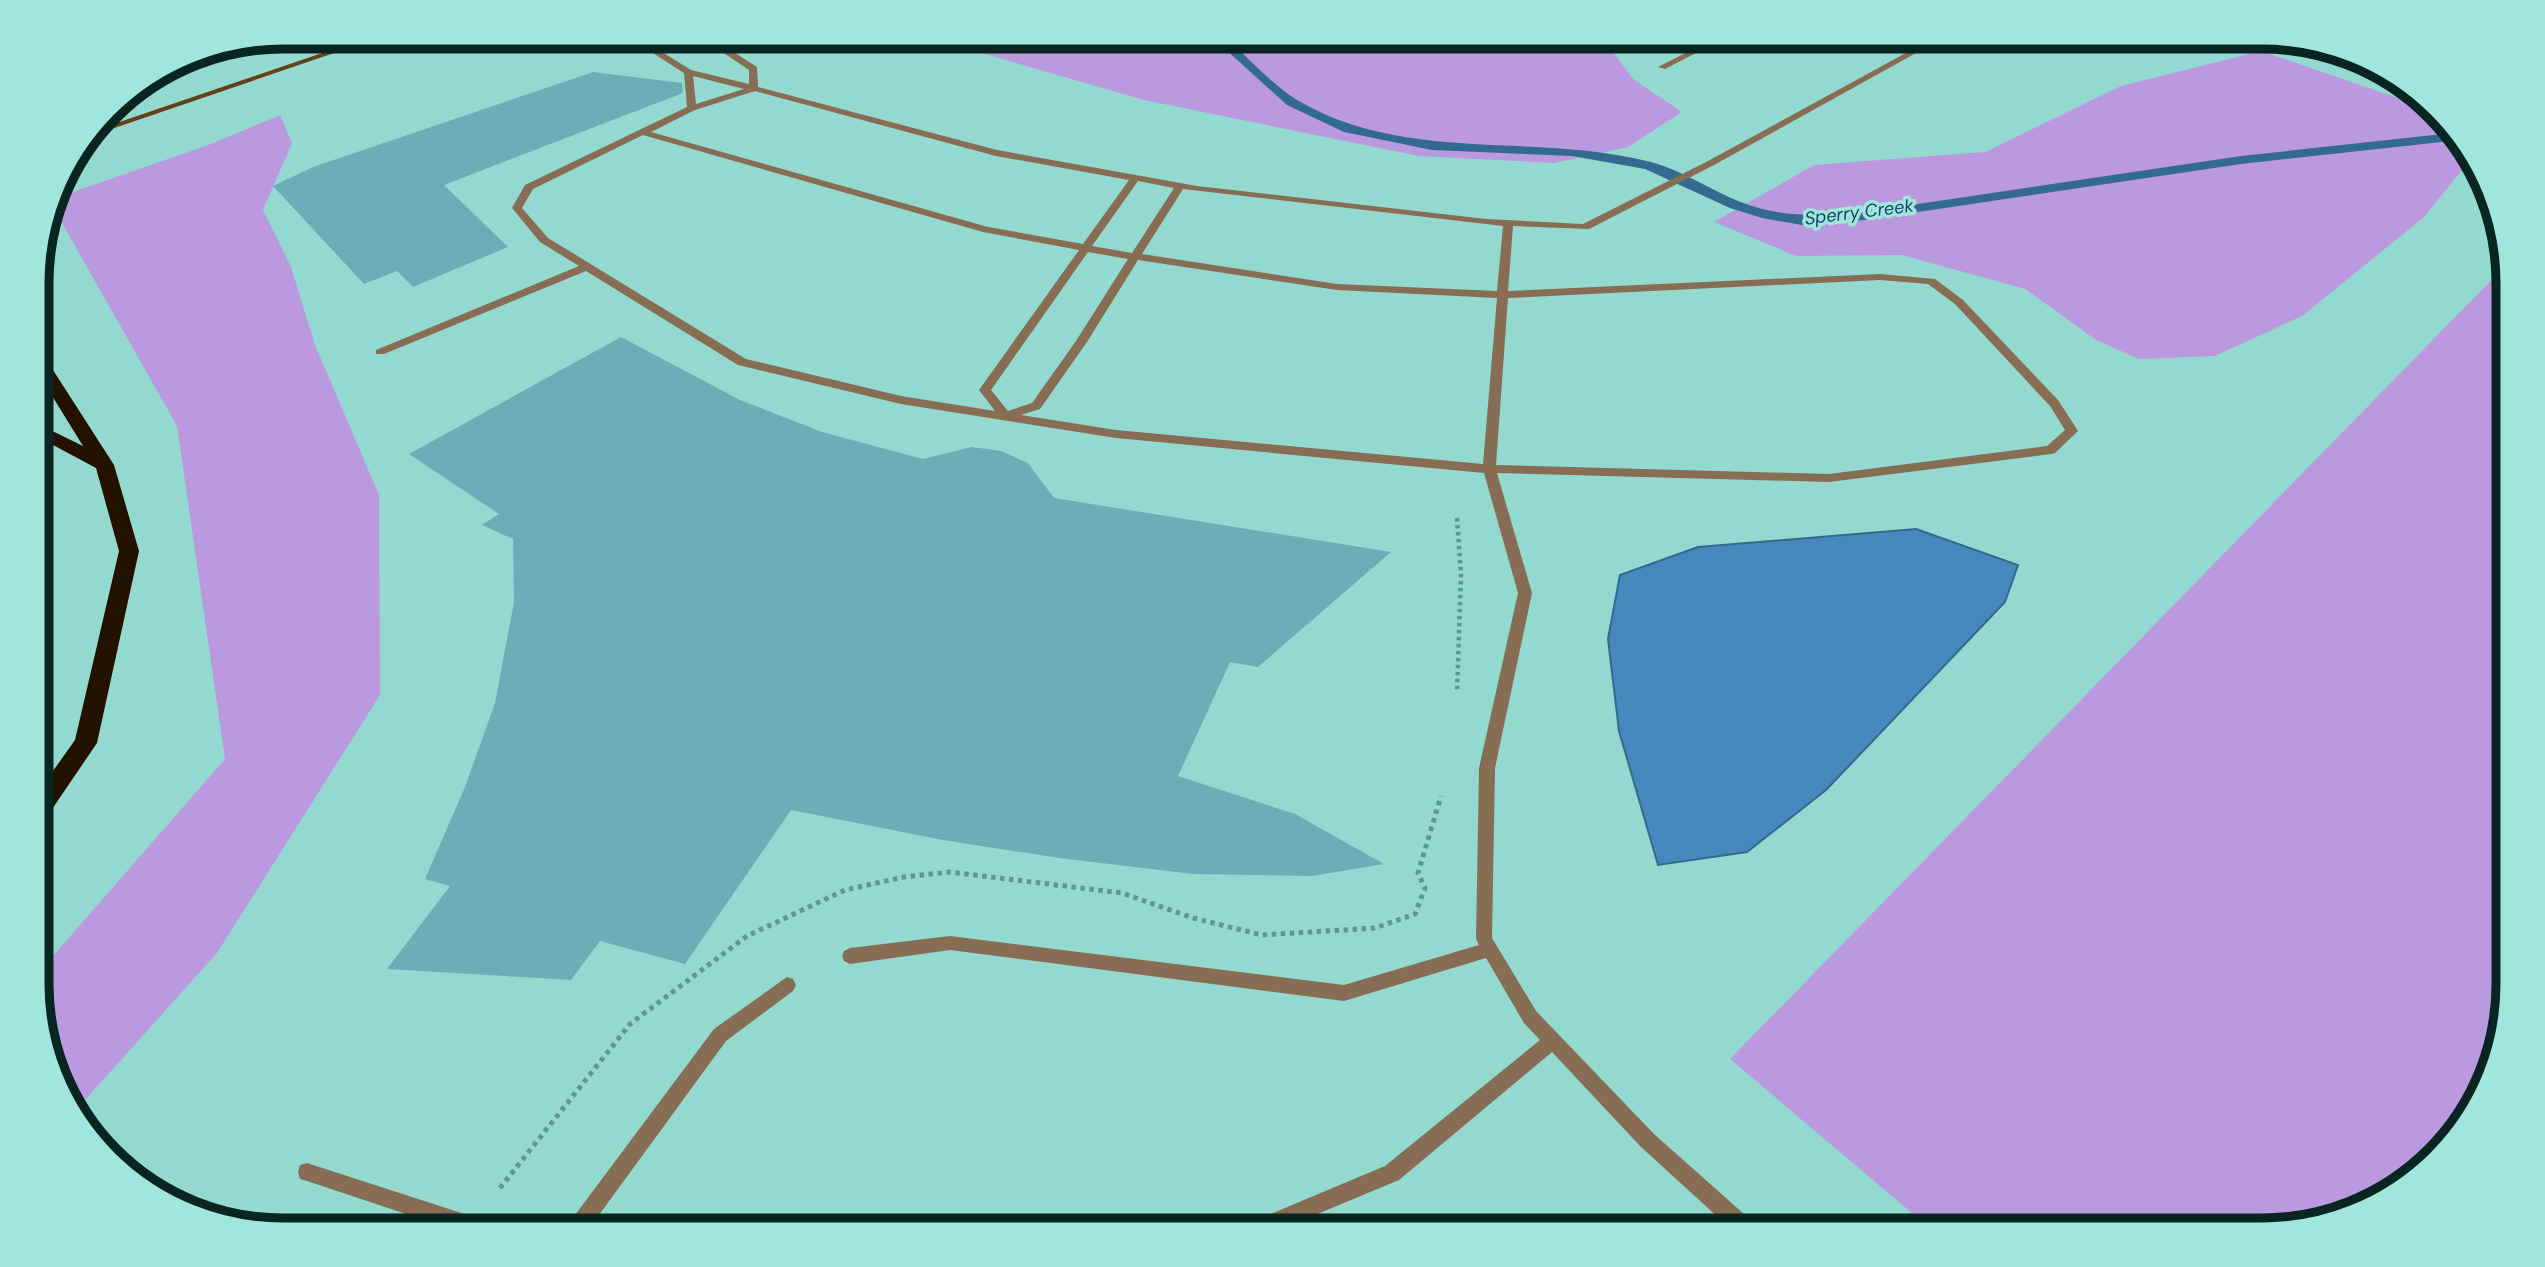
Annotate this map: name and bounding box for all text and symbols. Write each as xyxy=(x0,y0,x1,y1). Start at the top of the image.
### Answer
water label: Sperry Creek xyxy=(1803,193,1916,231)

